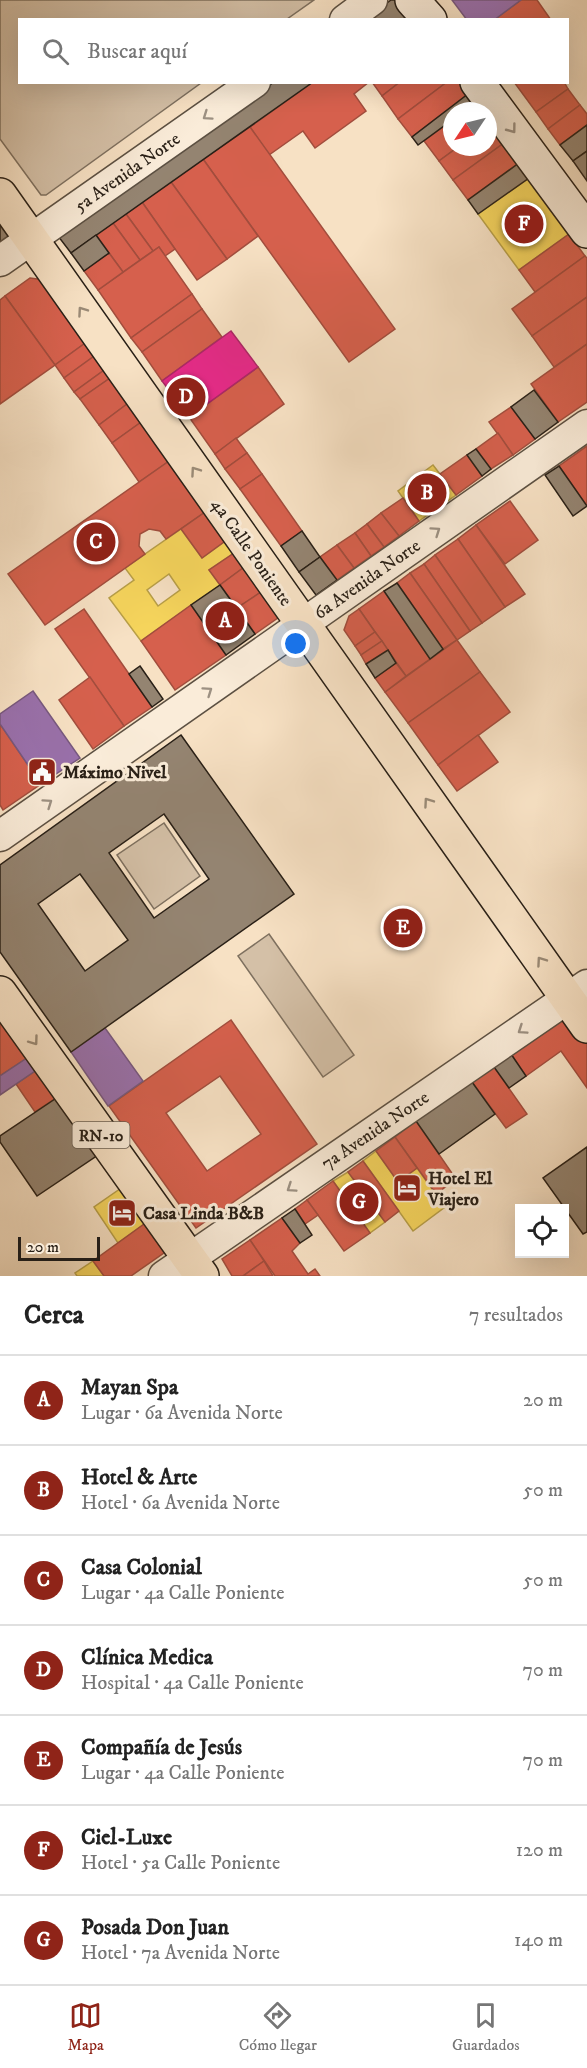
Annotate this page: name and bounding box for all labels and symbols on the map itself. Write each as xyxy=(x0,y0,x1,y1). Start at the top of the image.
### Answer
north arrow xyxy=(443,102,497,156)
one-way arrow xyxy=(202,109,213,120)
one-way arrow xyxy=(505,123,516,134)
street label: 5a Avenida Norte xyxy=(70,128,185,218)
pin: F xyxy=(504,202,544,246)
one-way arrow xyxy=(78,307,89,318)
pin: D xyxy=(166,374,206,420)
one-way arrow xyxy=(191,466,202,477)
pin: B xyxy=(408,470,446,516)
street label: 4a Calle Poniente xyxy=(206,494,296,611)
pin: C xyxy=(76,520,116,564)
one-way arrow xyxy=(430,527,441,538)
street label: 6a Avenida Norte xyxy=(310,535,425,625)
pin: A xyxy=(206,598,244,644)
your location xyxy=(281,629,310,658)
one-way arrow xyxy=(201,687,212,698)
public building icon: Máximo Nivel xyxy=(26,756,58,788)
place label: Máximo Nivel xyxy=(63,762,167,784)
one-way arrow xyxy=(424,797,435,808)
one-way arrow xyxy=(41,799,52,810)
pin: E xyxy=(384,906,422,950)
one-way arrow xyxy=(537,956,548,967)
one-way arrow xyxy=(517,1023,528,1034)
one-way arrow xyxy=(27,1034,38,1045)
street label: 7a Avenida Norte xyxy=(318,1087,434,1175)
road number: RN-10 xyxy=(72,1122,130,1148)
place label: Hotel El Viajero xyxy=(427,1168,493,1211)
hotel icon: Hotel El Viajero xyxy=(391,1172,423,1204)
pin: G xyxy=(340,1180,378,1224)
one-way arrow xyxy=(287,1181,298,1192)
hotel icon: Casa Linda B&B xyxy=(106,1197,138,1229)
place label: Casa Linda B&B xyxy=(143,1203,264,1225)
scale bar xyxy=(18,1234,100,1262)

